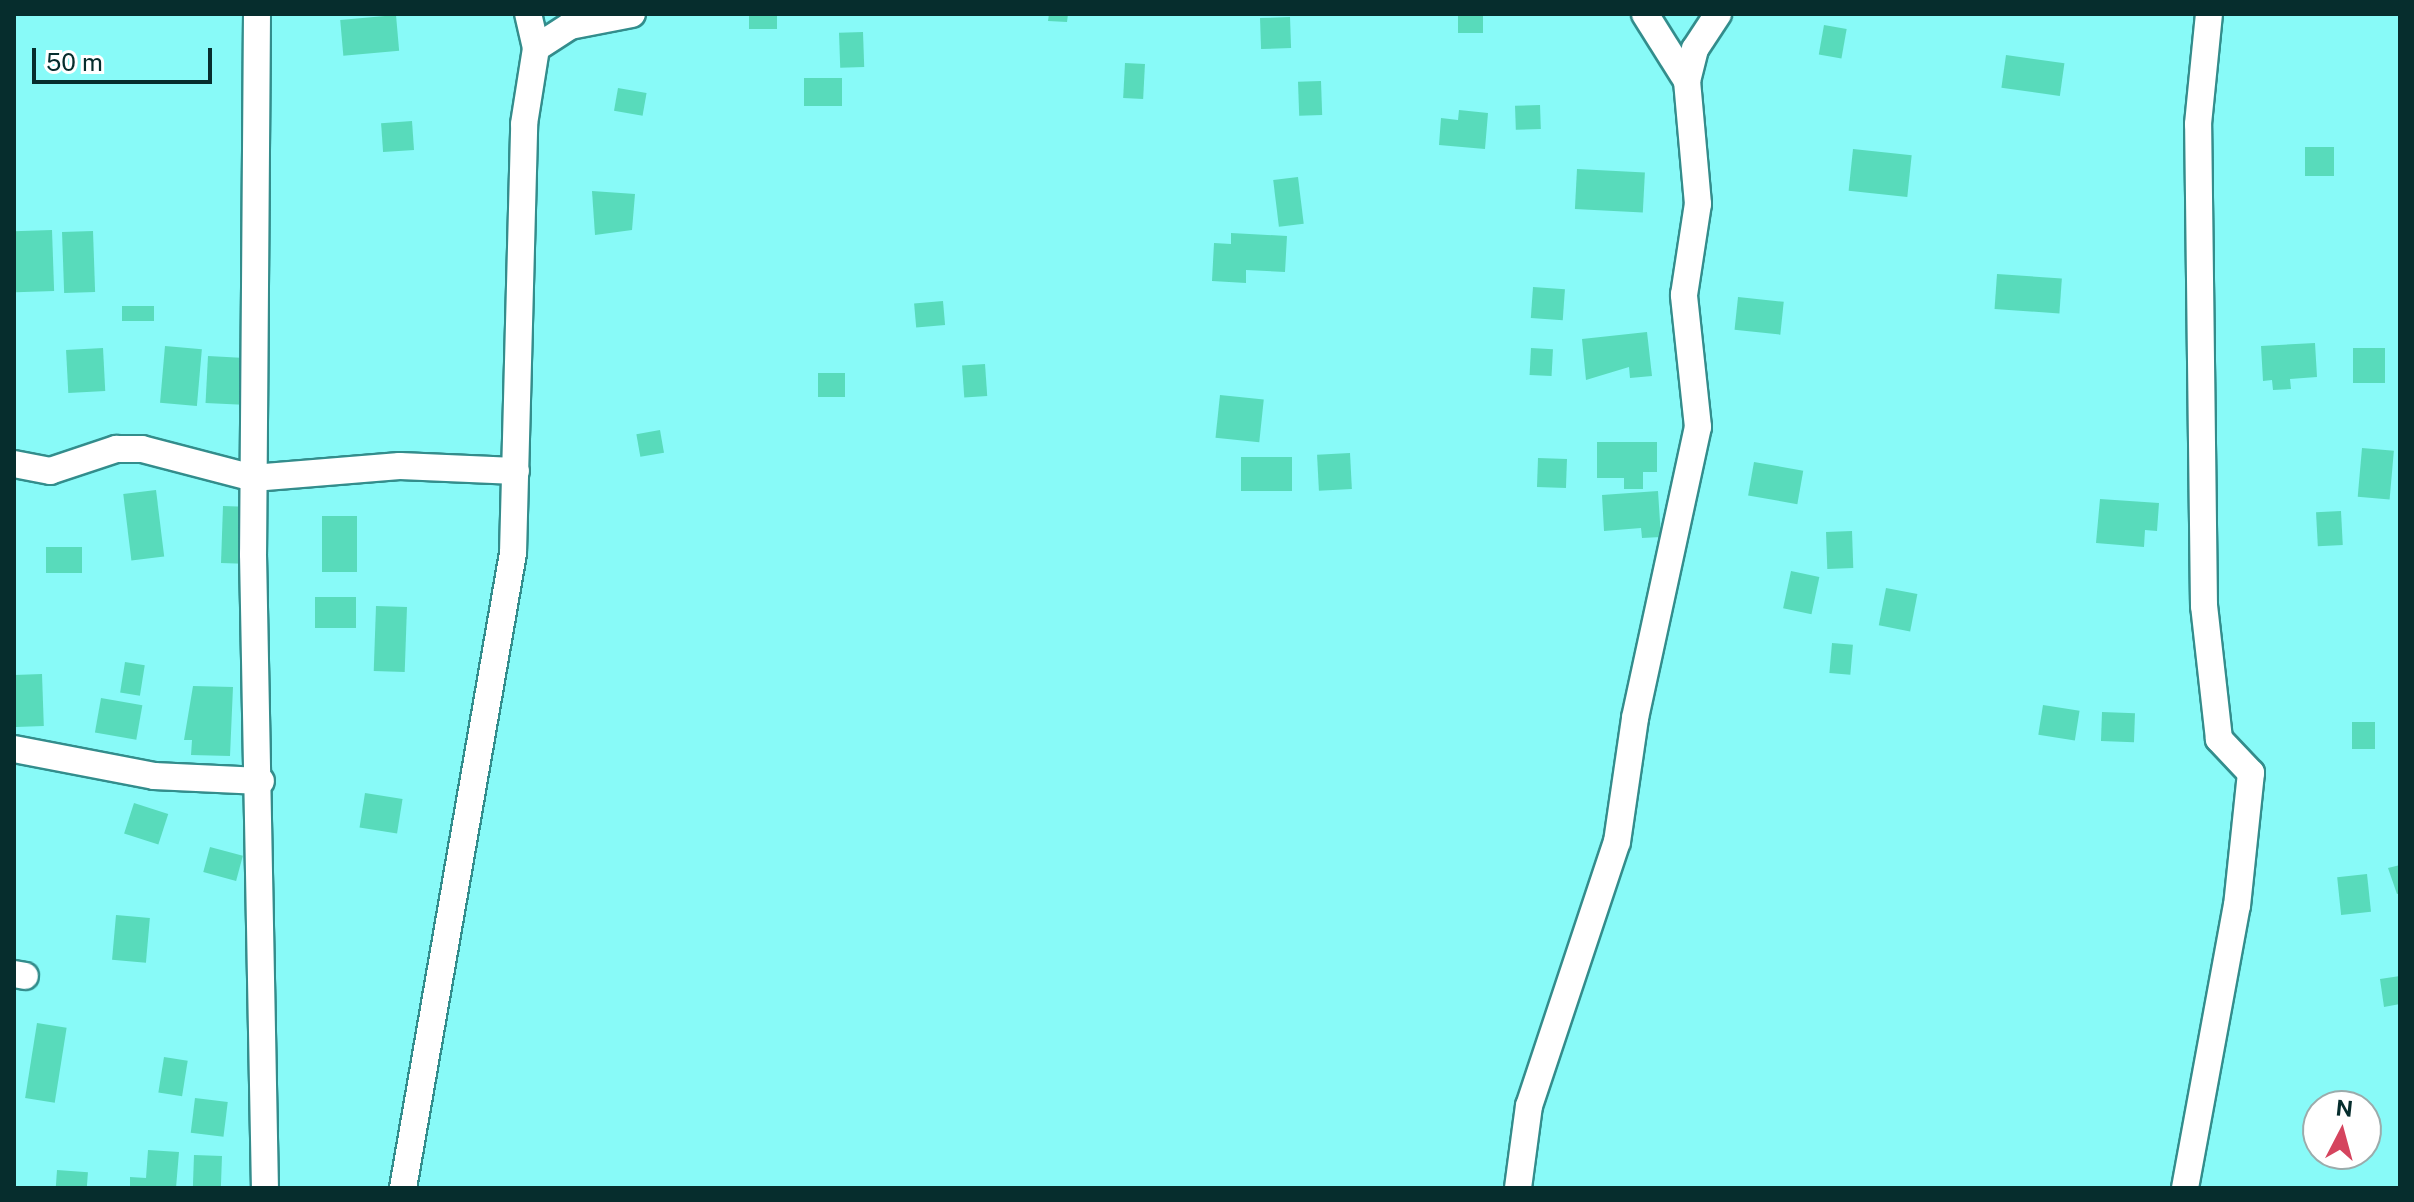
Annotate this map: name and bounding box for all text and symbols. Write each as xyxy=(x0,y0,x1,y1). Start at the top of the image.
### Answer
scale bar xyxy=(36,32,216,82)
text: 50 m xyxy=(46,48,103,76)
north arrow xyxy=(2302,1090,2382,1170)
text: N xyxy=(2334,1094,2354,1122)

